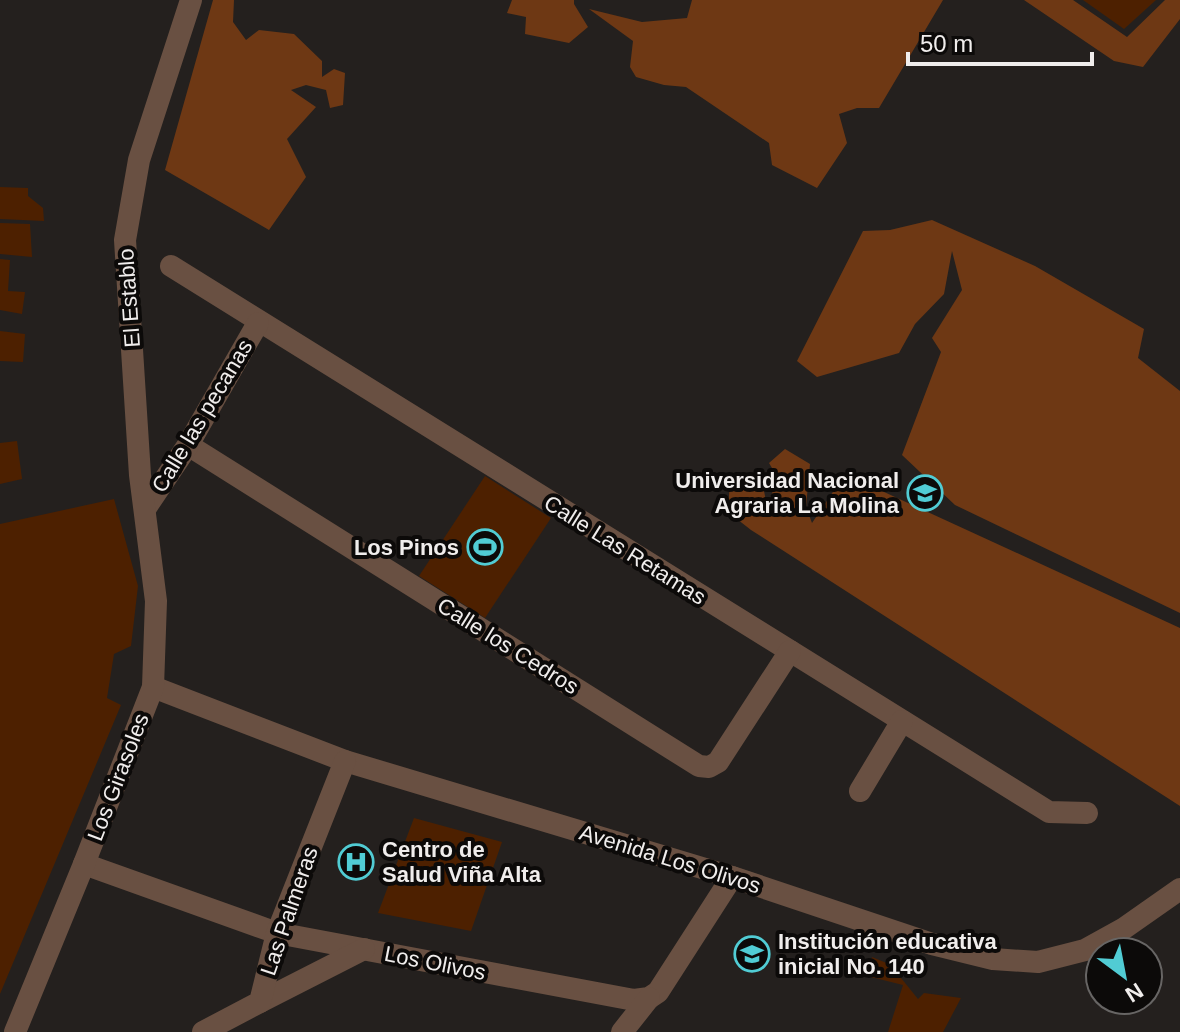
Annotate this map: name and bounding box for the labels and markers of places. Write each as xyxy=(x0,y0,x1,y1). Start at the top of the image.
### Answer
place label: Universidad Nacional Agraria La Molina xyxy=(675,468,900,518)
school or university icon: Universidad Nacional Agraria La Molina xyxy=(906,474,944,512)
sports icon: Los Pinos xyxy=(466,528,504,566)
place label: Los Pinos xyxy=(354,535,459,560)
place label: Centro de Salud Viña Alta xyxy=(382,837,542,887)
hospital icon: Centro de Salud Viña Alta xyxy=(337,843,375,881)
place label: Institución educativa inicial No. 140 xyxy=(778,929,998,979)
school or university icon: Institución educativa inicial No. 140 xyxy=(733,935,771,973)

